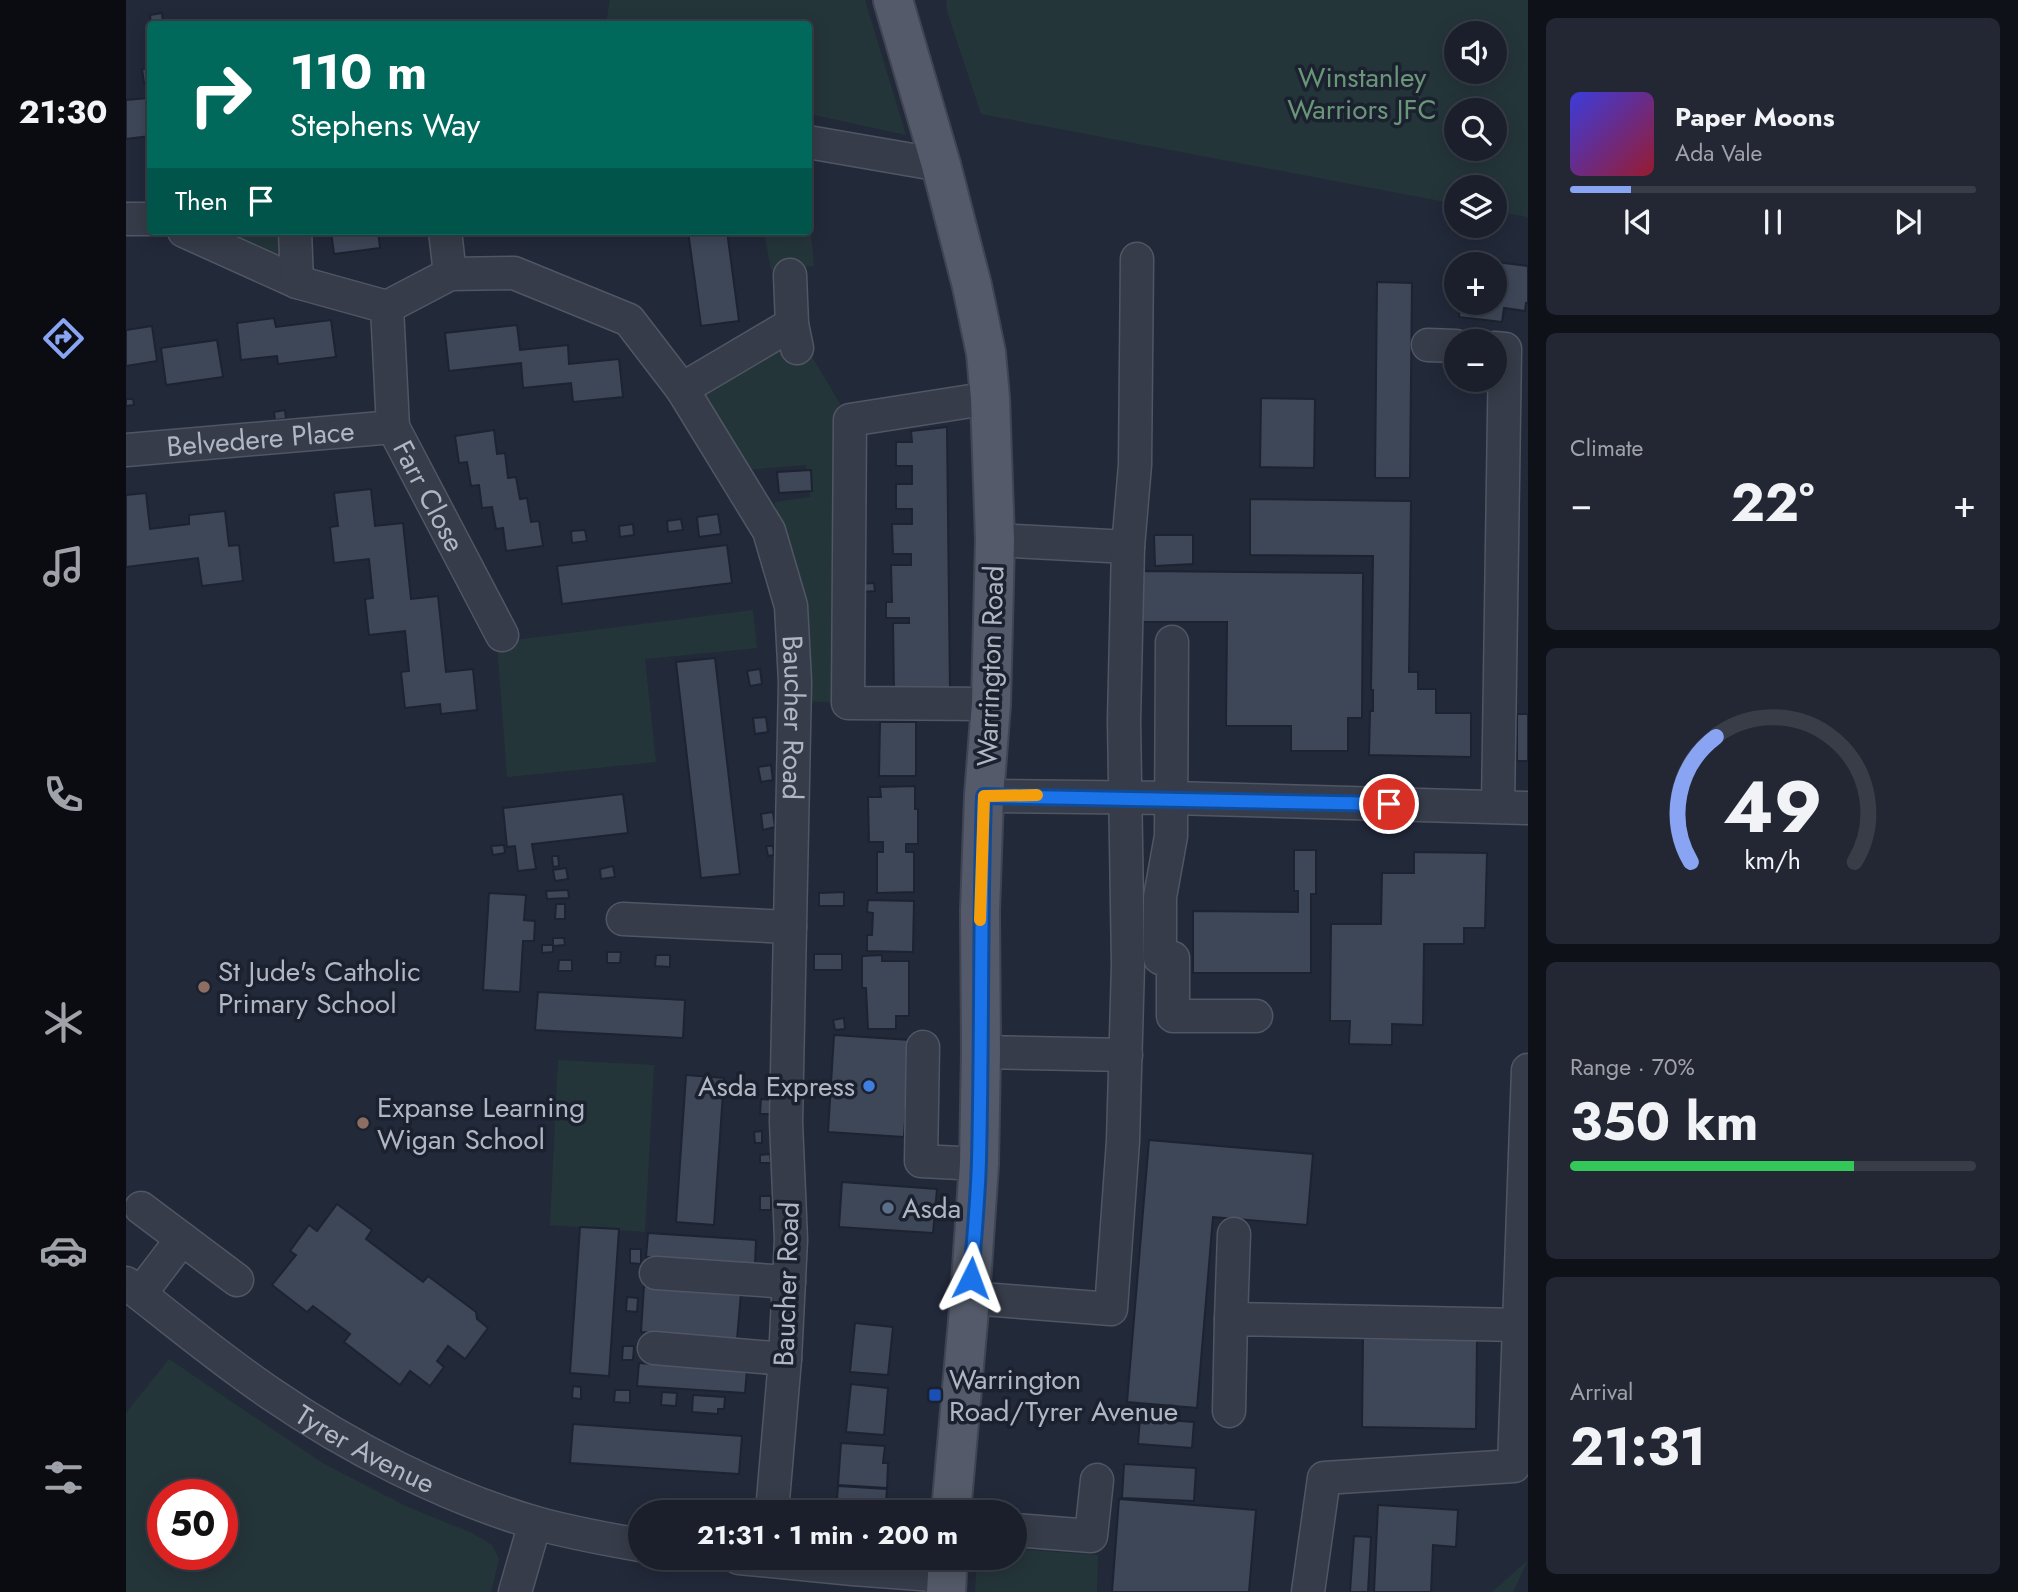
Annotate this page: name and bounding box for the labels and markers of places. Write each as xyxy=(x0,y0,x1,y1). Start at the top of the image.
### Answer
pin xyxy=(1359,774,1419,834)
place label: St Jude's Catholic Primary School xyxy=(218,951,421,1024)
marker: St Jude's Catholic Primary School xyxy=(196,979,212,995)
place label: Asda Express xyxy=(698,1066,855,1107)
marker: Asda Express xyxy=(861,1078,877,1094)
place label: Expanse Learning Wigan School xyxy=(377,1087,585,1160)
marker: Expanse Learning Wigan School xyxy=(355,1115,371,1131)
place label: Asda xyxy=(902,1188,961,1229)
marker: Asda xyxy=(880,1200,896,1216)
place label: Warrington Road/Tyrer Avenue xyxy=(949,1359,1178,1432)
marker: Warrington Road/Tyrer Avenue xyxy=(927,1387,943,1403)

